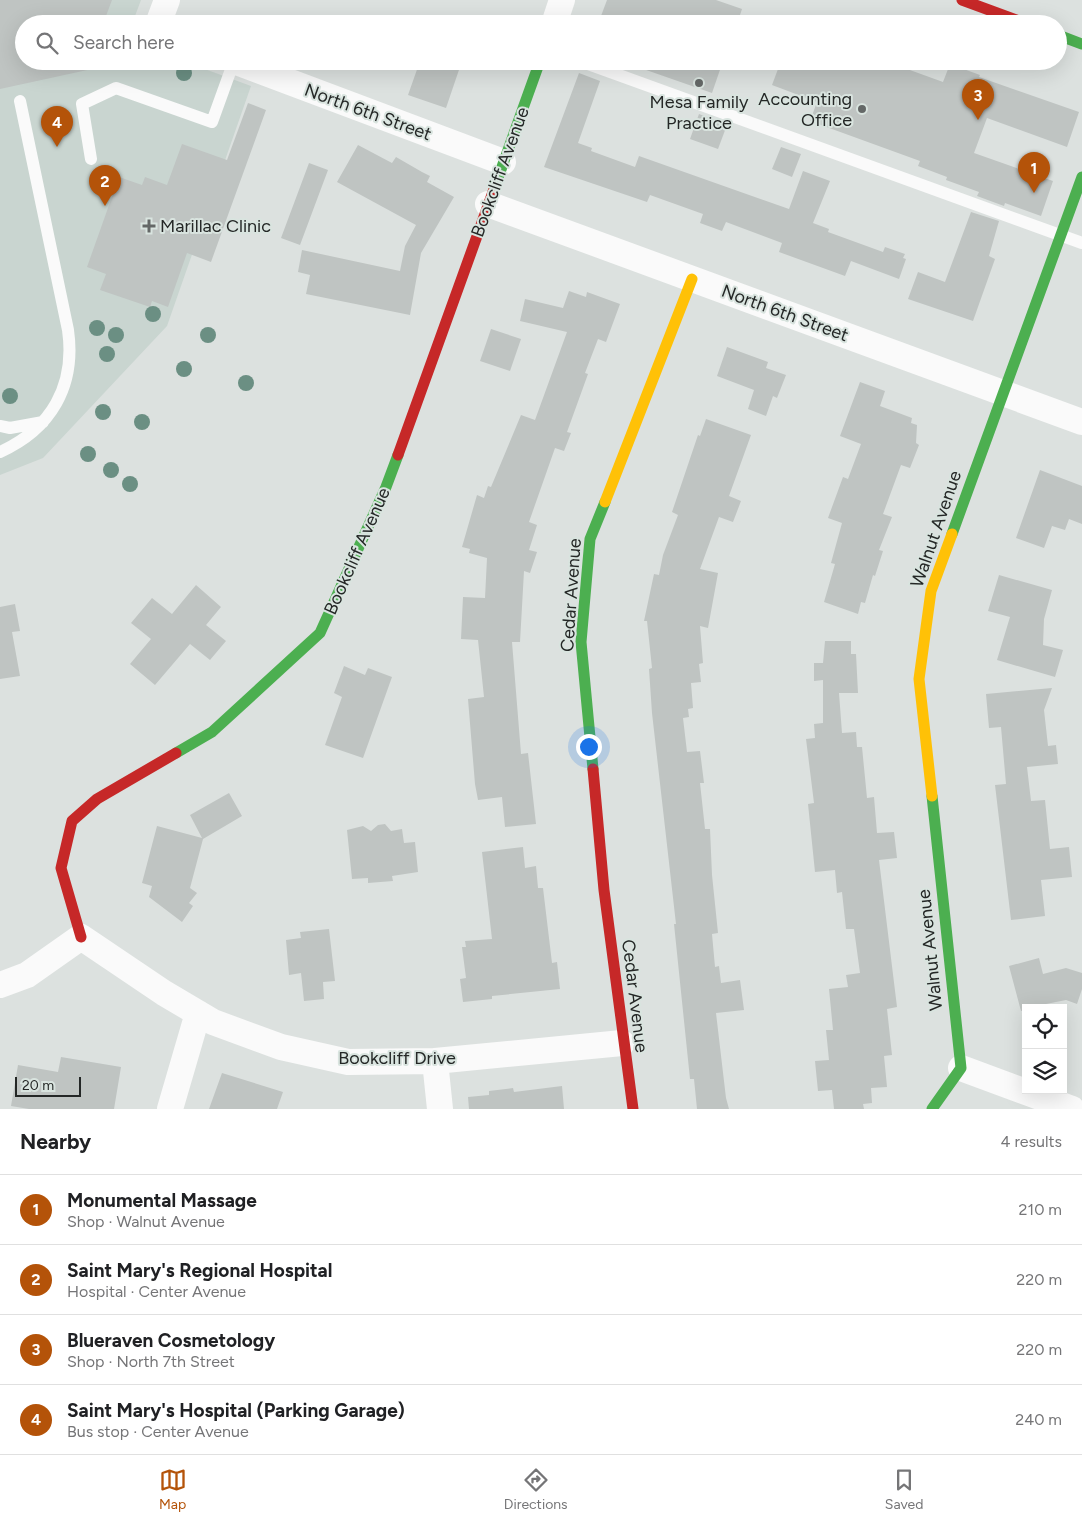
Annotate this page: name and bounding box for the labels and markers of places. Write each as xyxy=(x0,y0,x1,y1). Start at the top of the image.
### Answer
marker: Mesa Family Practice xyxy=(693,77,705,89)
pin: 3 xyxy=(962,79,994,120)
place label: Accounting Office xyxy=(758,88,852,131)
place label: Mesa Family Practice xyxy=(650,91,749,134)
marker: Accounting Office xyxy=(856,103,868,115)
pin: 4 xyxy=(41,106,73,147)
pin: 1 xyxy=(1018,152,1050,193)
pin: 2 xyxy=(89,165,121,206)
place label: Marillac Clinic xyxy=(160,215,271,237)
marker: Marillac Clinic xyxy=(142,219,156,233)

